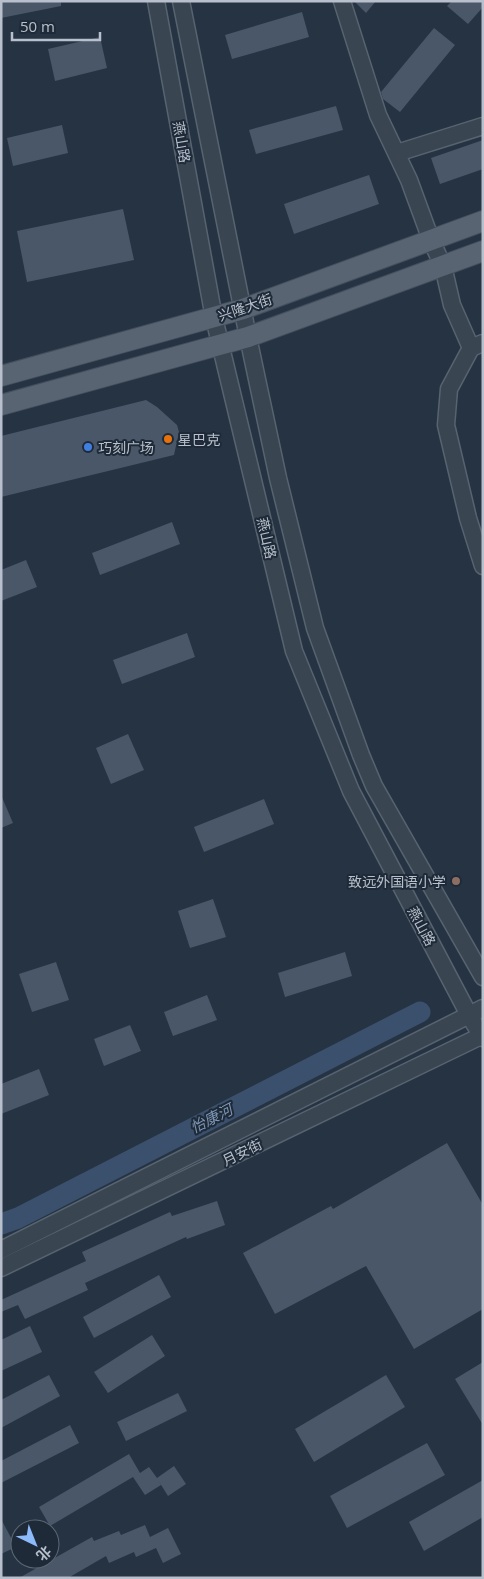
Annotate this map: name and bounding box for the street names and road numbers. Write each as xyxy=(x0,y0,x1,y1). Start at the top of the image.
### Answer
street label: 燕山路 xyxy=(169,120,195,164)
street label: 兴隆大街 xyxy=(215,289,275,325)
street label: 燕山路 xyxy=(253,515,281,561)
street label: 燕山路 xyxy=(404,903,440,949)
street label: 月安街 xyxy=(219,1134,265,1170)

